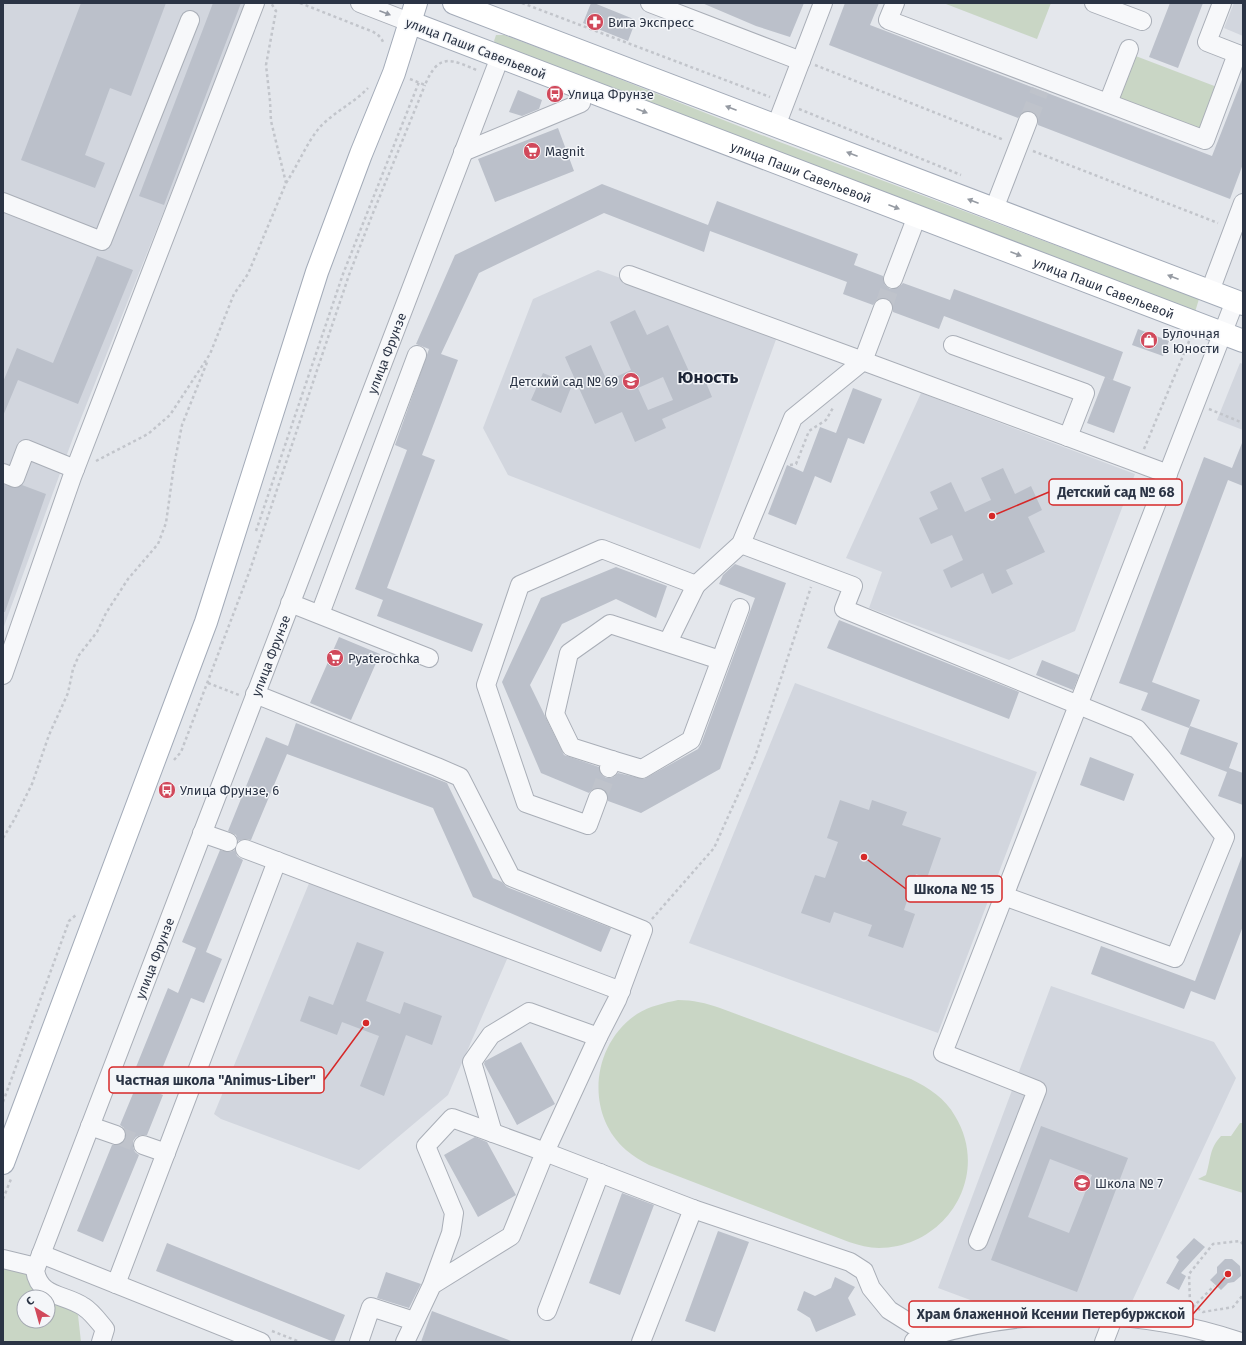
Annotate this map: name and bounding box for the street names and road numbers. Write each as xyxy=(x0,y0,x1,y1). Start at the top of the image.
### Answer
street label: улица Паши Савельевой xyxy=(403,15,548,82)
street label: улица Паши Савельевой xyxy=(729,139,874,206)
street label: улица Паши Савельевой xyxy=(1031,255,1176,322)
street label: улица Фрунзе xyxy=(365,311,409,396)
street label: улица Фрунзе xyxy=(249,613,293,699)
street label: улица Фрунзе xyxy=(133,916,177,1001)

